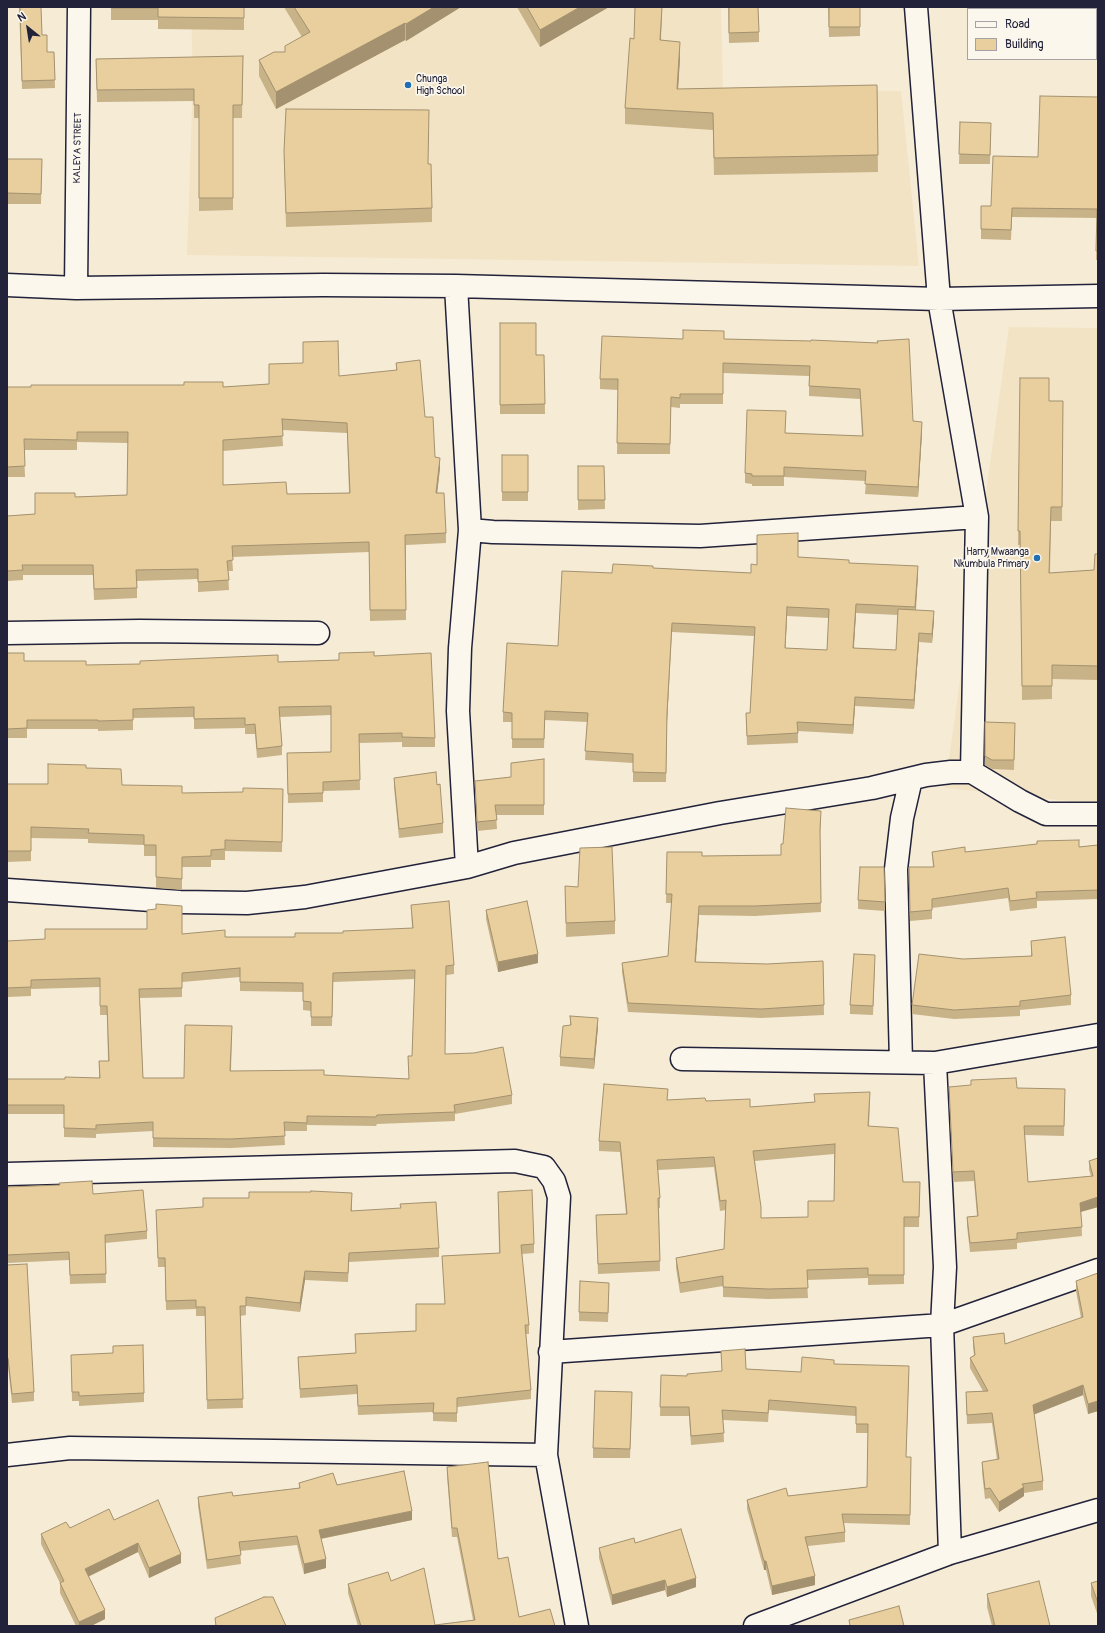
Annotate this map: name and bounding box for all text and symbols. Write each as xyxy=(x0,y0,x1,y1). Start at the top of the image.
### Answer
north arrow xyxy=(8,8,48,48)
legend xyxy=(967,8,1097,60)
text: N xyxy=(15,10,28,25)
text: Road xyxy=(1005,17,1030,32)
text: Building xyxy=(1005,37,1044,52)
place label: Chunga High School xyxy=(416,73,465,96)
marker: Chunga High School xyxy=(403,80,413,90)
street label: KALEYA STREET xyxy=(71,112,85,184)
place label: Harry Mwaanga Nkumbula Primary xyxy=(954,546,1029,570)
marker: Harry Mwaanga Nkumbula Primary xyxy=(1032,553,1042,563)

